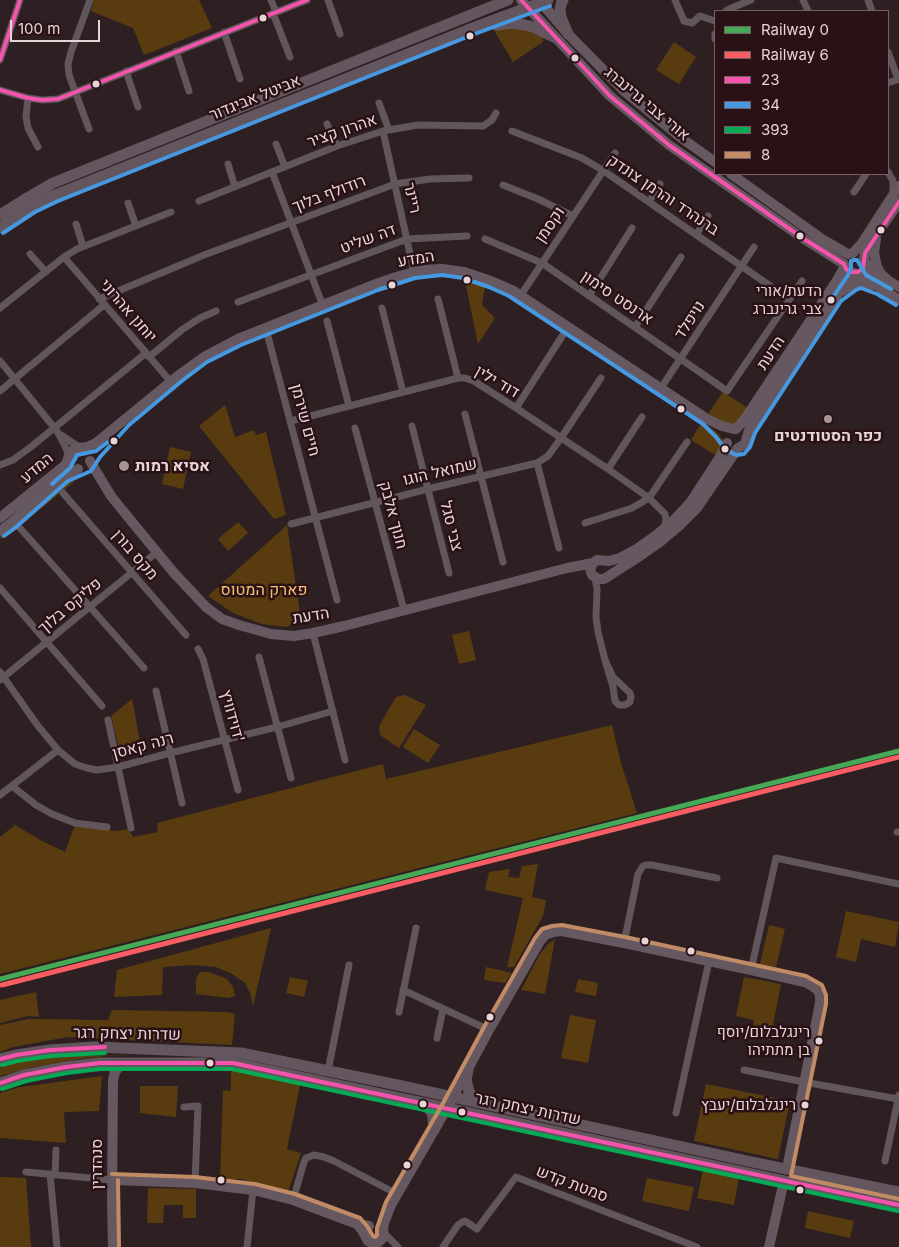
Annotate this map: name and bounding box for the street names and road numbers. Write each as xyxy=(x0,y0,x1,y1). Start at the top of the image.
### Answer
street label: אורי צבי גרינברג xyxy=(600,63,694,145)
street label: אביטל אביגדור xyxy=(207,71,303,125)
street label: אהרון קציר xyxy=(304,110,380,152)
street label: ברנהרד והרמן צונדק xyxy=(603,150,723,240)
street label: רודולף בלוך xyxy=(290,171,368,217)
street label: ריינר xyxy=(399,181,425,215)
street label: וקסמן xyxy=(531,203,569,247)
street label: דה שליט xyxy=(338,220,398,258)
street label: המדע xyxy=(396,247,436,271)
street label: ארנסט סימון xyxy=(577,267,657,329)
street label: יוחנן אהרוני xyxy=(95,276,161,346)
street label: נויפלד xyxy=(671,297,709,343)
street label: הדעת xyxy=(753,332,789,374)
street label: דוד ילין xyxy=(471,362,523,402)
street label: חיים שירמן xyxy=(286,382,324,458)
street label: המדע xyxy=(17,449,57,487)
street label: שמואל הוגו xyxy=(401,454,479,490)
street label: חנוך אלבק xyxy=(375,479,411,551)
street label: צבי סגל xyxy=(436,499,466,553)
street label: מקס בורן xyxy=(108,526,162,584)
street label: פליקס בלוך xyxy=(34,574,106,638)
street label: הדעת xyxy=(291,604,331,628)
street label: דוידוויץ' xyxy=(216,688,248,744)
street label: רנה קאסן xyxy=(110,729,176,763)
street label: שדרות יצחק רגר xyxy=(73,1023,181,1045)
street label: שדרות יצחק רגר xyxy=(473,1088,583,1130)
street label: סנהדרין xyxy=(87,1138,107,1190)
street label: סמטת קדש xyxy=(533,1161,611,1207)

